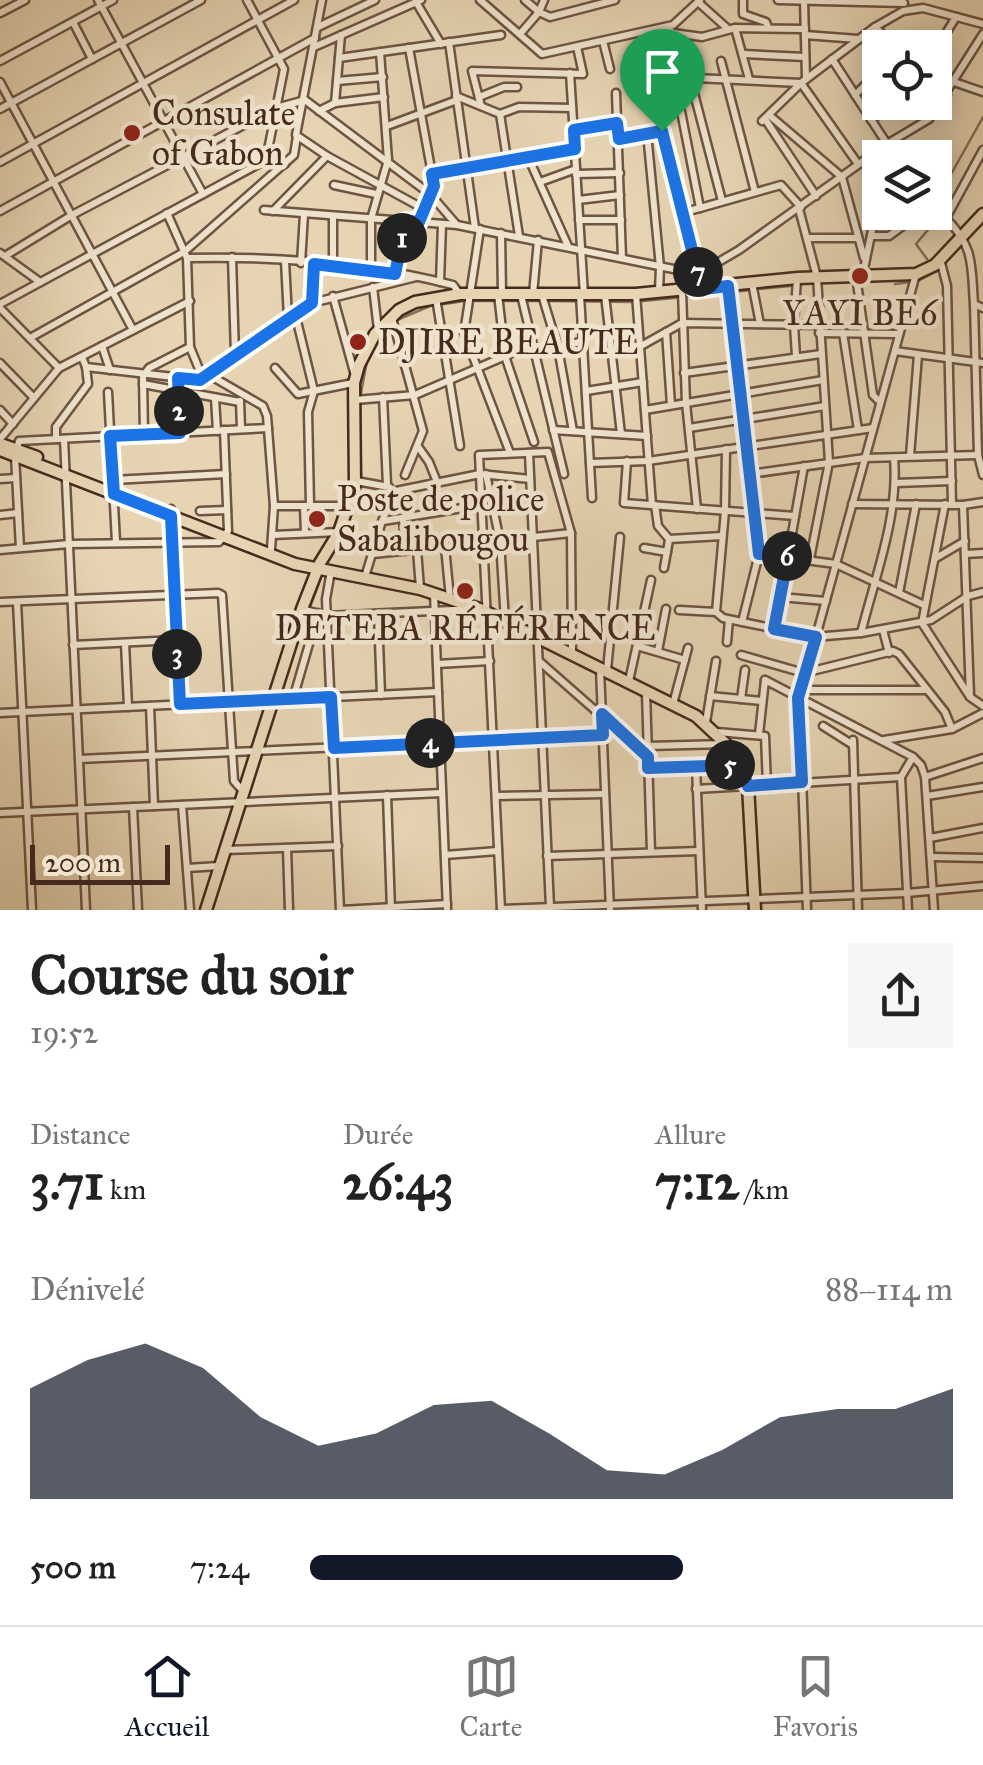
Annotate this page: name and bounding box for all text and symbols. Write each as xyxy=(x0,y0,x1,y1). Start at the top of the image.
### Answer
pin xyxy=(620,29,705,132)
map controls xyxy=(862,30,952,230)
button: locate xyxy=(862,30,952,120)
icon: arrive xyxy=(635,44,690,99)
place label: Consulate of Gabon xyxy=(152,92,295,175)
marker: Consulate of Gabon xyxy=(121,122,143,144)
button: layers xyxy=(862,140,952,230)
pin: 1 xyxy=(377,213,427,263)
text: 1 xyxy=(396,220,408,255)
pin: 7 xyxy=(673,247,723,297)
text: 7 xyxy=(691,254,705,289)
marker: YAYI BE6 xyxy=(849,265,871,287)
place label: YAYI BE6 xyxy=(782,292,939,335)
place label: DJIRE BEAUTE xyxy=(378,321,638,364)
marker: DJIRE BEAUTE xyxy=(347,331,369,353)
pin: 2 xyxy=(154,386,204,436)
text: 2 xyxy=(172,393,186,428)
place label: Poste de police Sabalibougou xyxy=(337,478,545,561)
marker: Poste de police Sabalibougou xyxy=(306,508,328,530)
pin: 6 xyxy=(762,531,812,581)
text: 6 xyxy=(780,538,794,573)
marker: DETEBA RÉFÉRENCE xyxy=(454,580,476,602)
place label: DETEBA RÉFÉRENCE xyxy=(274,605,656,650)
pin: 3 xyxy=(152,629,202,679)
text: 3 xyxy=(171,636,183,671)
pin: 4 xyxy=(405,718,455,768)
text: 4 xyxy=(422,725,438,760)
pin: 5 xyxy=(705,740,755,790)
text: 5 xyxy=(723,747,737,782)
scale bar xyxy=(30,840,170,884)
text: 200 m xyxy=(45,845,121,880)
text: Course du soir xyxy=(30,942,353,1009)
button: share xyxy=(848,943,953,1048)
text: 19:52 xyxy=(30,1013,98,1052)
text: Distance xyxy=(30,1117,130,1152)
text: Durée xyxy=(343,1117,413,1152)
text: Allure xyxy=(655,1117,726,1152)
text: 3.71 xyxy=(30,1152,104,1213)
text: 26:43 xyxy=(343,1152,453,1213)
text: 7:12 xyxy=(655,1152,739,1213)
text: km xyxy=(104,1172,146,1207)
text: /km xyxy=(739,1172,789,1207)
text: Dénivelé xyxy=(30,1270,145,1309)
text: 88–114 m xyxy=(825,1270,953,1309)
text: 500 m xyxy=(30,1548,116,1587)
text: 7:24 xyxy=(190,1548,249,1587)
tab: Accueil xyxy=(125,1649,209,1744)
tab: Carte xyxy=(460,1649,523,1744)
tab: Favoris xyxy=(773,1649,858,1744)

